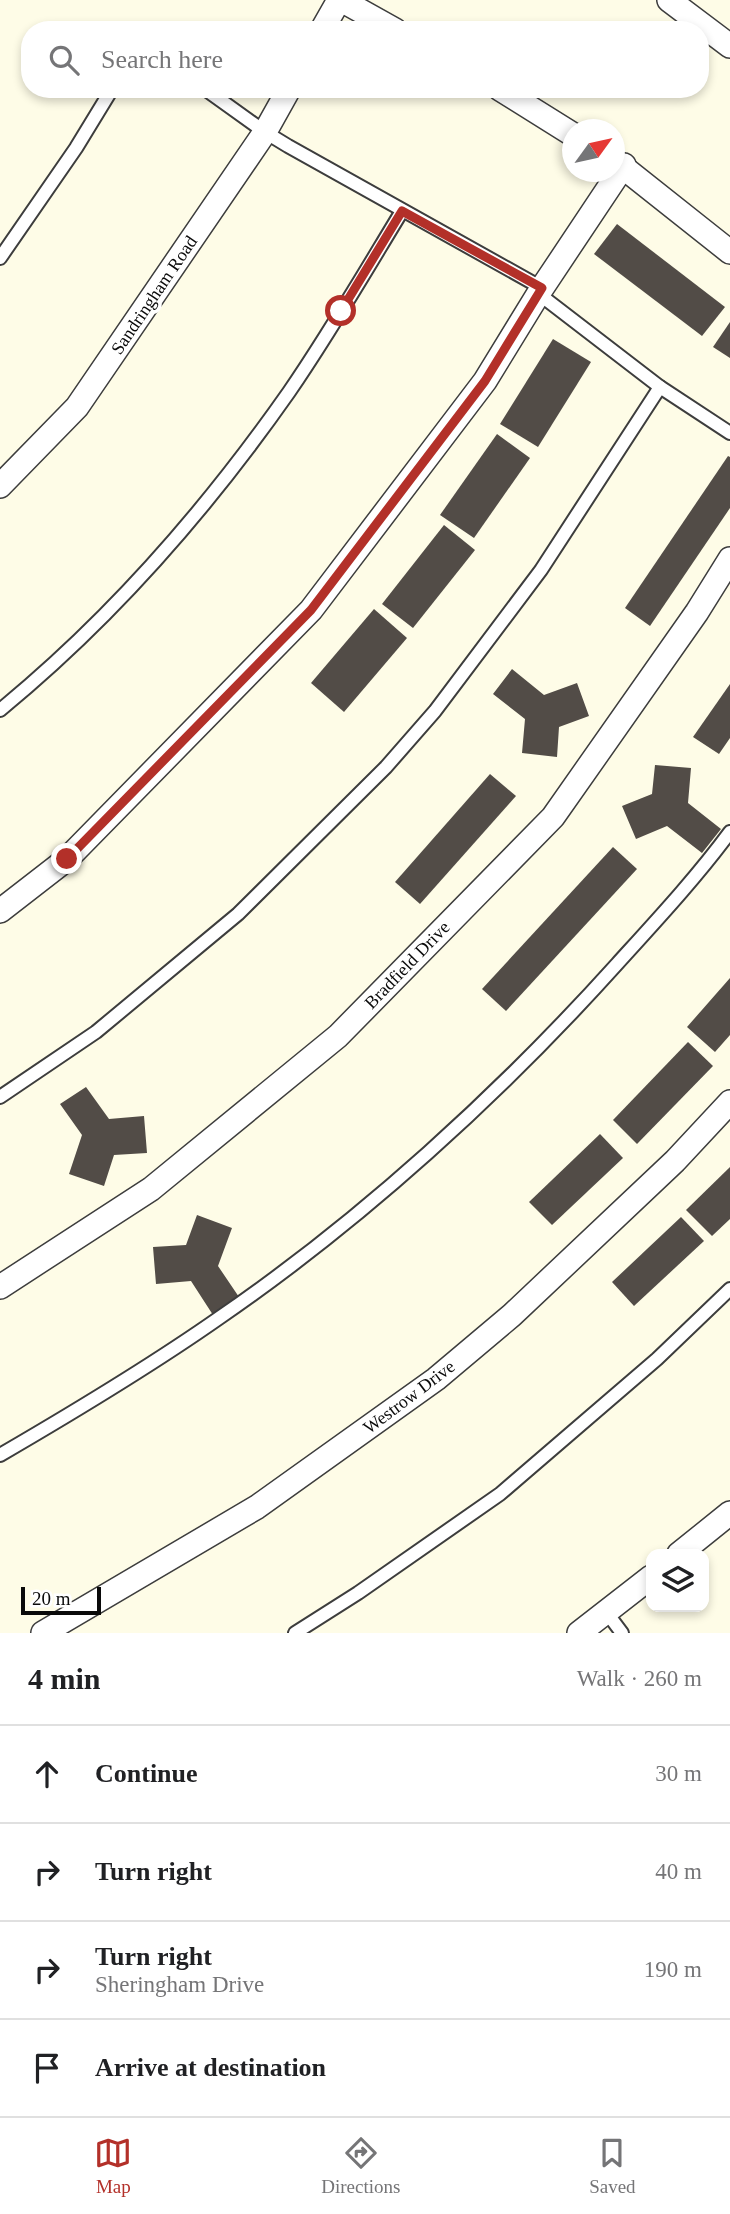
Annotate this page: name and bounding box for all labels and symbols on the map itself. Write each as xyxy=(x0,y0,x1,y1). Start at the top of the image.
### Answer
north arrow xyxy=(562,119,625,182)
street label: Sandringham Road xyxy=(107,232,201,358)
route start xyxy=(325,295,356,326)
route end xyxy=(51,843,82,874)
street label: Bradfield Drive xyxy=(360,917,454,1013)
street label: Westrow Drive xyxy=(359,1356,459,1438)
scale bar xyxy=(21,1584,102,1616)

